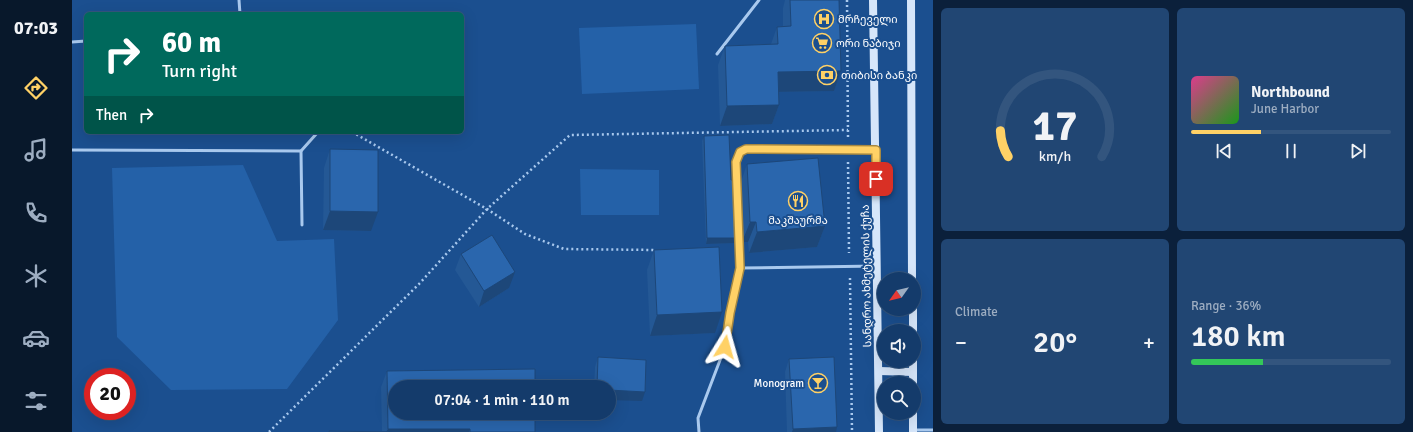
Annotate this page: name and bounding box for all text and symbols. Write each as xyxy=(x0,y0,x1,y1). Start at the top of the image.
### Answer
hospital icon: მრჩეველი xyxy=(813,8,835,30)
place label: მრჩეველი xyxy=(838,13,898,26)
text: 07:03 xyxy=(14,17,58,39)
text: 60 m xyxy=(162,26,221,60)
icon: right xyxy=(96,28,148,80)
supermarket icon: ორი ნაბიჯი xyxy=(811,32,833,54)
place label: ორი ნაბიჯი xyxy=(836,37,901,50)
text: Turn right xyxy=(162,60,237,82)
bank icon: თიბისი ბანკი xyxy=(816,64,838,86)
place label: თიბისი ბანკი xyxy=(841,69,917,82)
icon: directions xyxy=(22,74,50,102)
text: Northbound xyxy=(1251,83,1330,101)
text: 17 xyxy=(1033,101,1077,152)
text: June Harbor xyxy=(1251,101,1319,117)
icon: right xyxy=(135,104,157,126)
text: Then xyxy=(96,106,127,124)
icon: music xyxy=(22,136,50,164)
icon: previous xyxy=(1213,140,1235,162)
icon: pause xyxy=(1280,140,1302,162)
icon: next xyxy=(1347,140,1369,162)
text: km/h xyxy=(1039,148,1071,165)
pin xyxy=(859,162,893,196)
icon: arrive xyxy=(865,168,887,190)
restaurant icon: მაკშაურმა xyxy=(787,190,809,212)
icon: phone xyxy=(22,199,50,227)
street label: სანდრო ახმეტელის ქუჩა xyxy=(859,205,874,347)
place label: მაკშაურმა xyxy=(768,214,828,227)
icon: climate xyxy=(22,262,50,290)
north arrow xyxy=(877,272,921,316)
map controls xyxy=(877,272,921,420)
text: Range · 36% xyxy=(1191,298,1261,314)
text: Climate xyxy=(955,304,998,320)
text: 180 km xyxy=(1191,318,1286,355)
icon: car xyxy=(22,324,50,352)
button: sound xyxy=(877,324,921,368)
text: 20° xyxy=(1033,324,1077,361)
position arrow xyxy=(704,326,746,368)
text: − xyxy=(955,329,967,356)
text: + xyxy=(1143,329,1155,356)
speed limit sign: 20 xyxy=(84,368,136,420)
bar icon: Monogram xyxy=(807,372,829,394)
button: search xyxy=(877,376,921,420)
place label: Monogram xyxy=(754,377,804,390)
icon: filters xyxy=(22,387,50,415)
text: 07:04 · 1 min · 110 m xyxy=(435,391,569,409)

